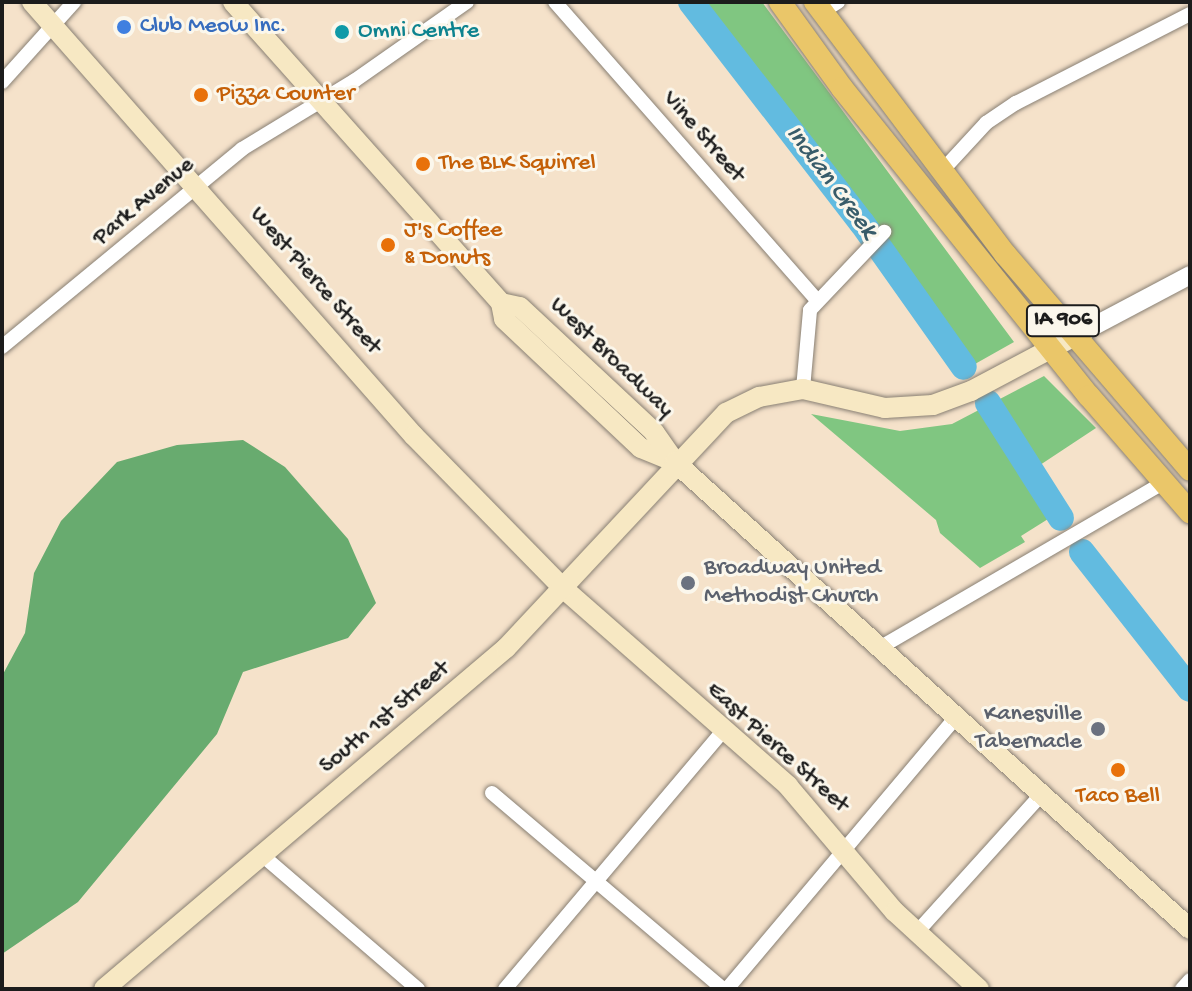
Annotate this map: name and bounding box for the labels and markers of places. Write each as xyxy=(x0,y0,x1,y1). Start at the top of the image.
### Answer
place label: Club Meow Inc. xyxy=(140,13,287,41)
marker: Club Meow Inc. xyxy=(115,18,133,36)
place label: Omni Centre xyxy=(358,18,479,46)
marker: Omni Centre xyxy=(333,23,351,41)
place label: Pizza Counter xyxy=(217,81,354,109)
marker: Pizza Counter xyxy=(192,86,210,104)
place label: The BLK Squirrel xyxy=(439,150,596,178)
marker: The BLK Squirrel xyxy=(414,155,432,173)
place label: J's Coffee & Donuts xyxy=(404,217,502,273)
marker: J's Coffee & Donuts xyxy=(379,236,397,254)
place label: Broadway United Methodist Church xyxy=(704,555,881,611)
marker: Broadway United Methodist Church xyxy=(679,574,697,592)
place label: Kanesville Tabernacle xyxy=(975,701,1082,757)
marker: Kanesville Tabernacle xyxy=(1089,720,1107,738)
marker: Taco Bell xyxy=(1109,761,1127,779)
place label: Taco Bell xyxy=(1076,783,1160,811)

